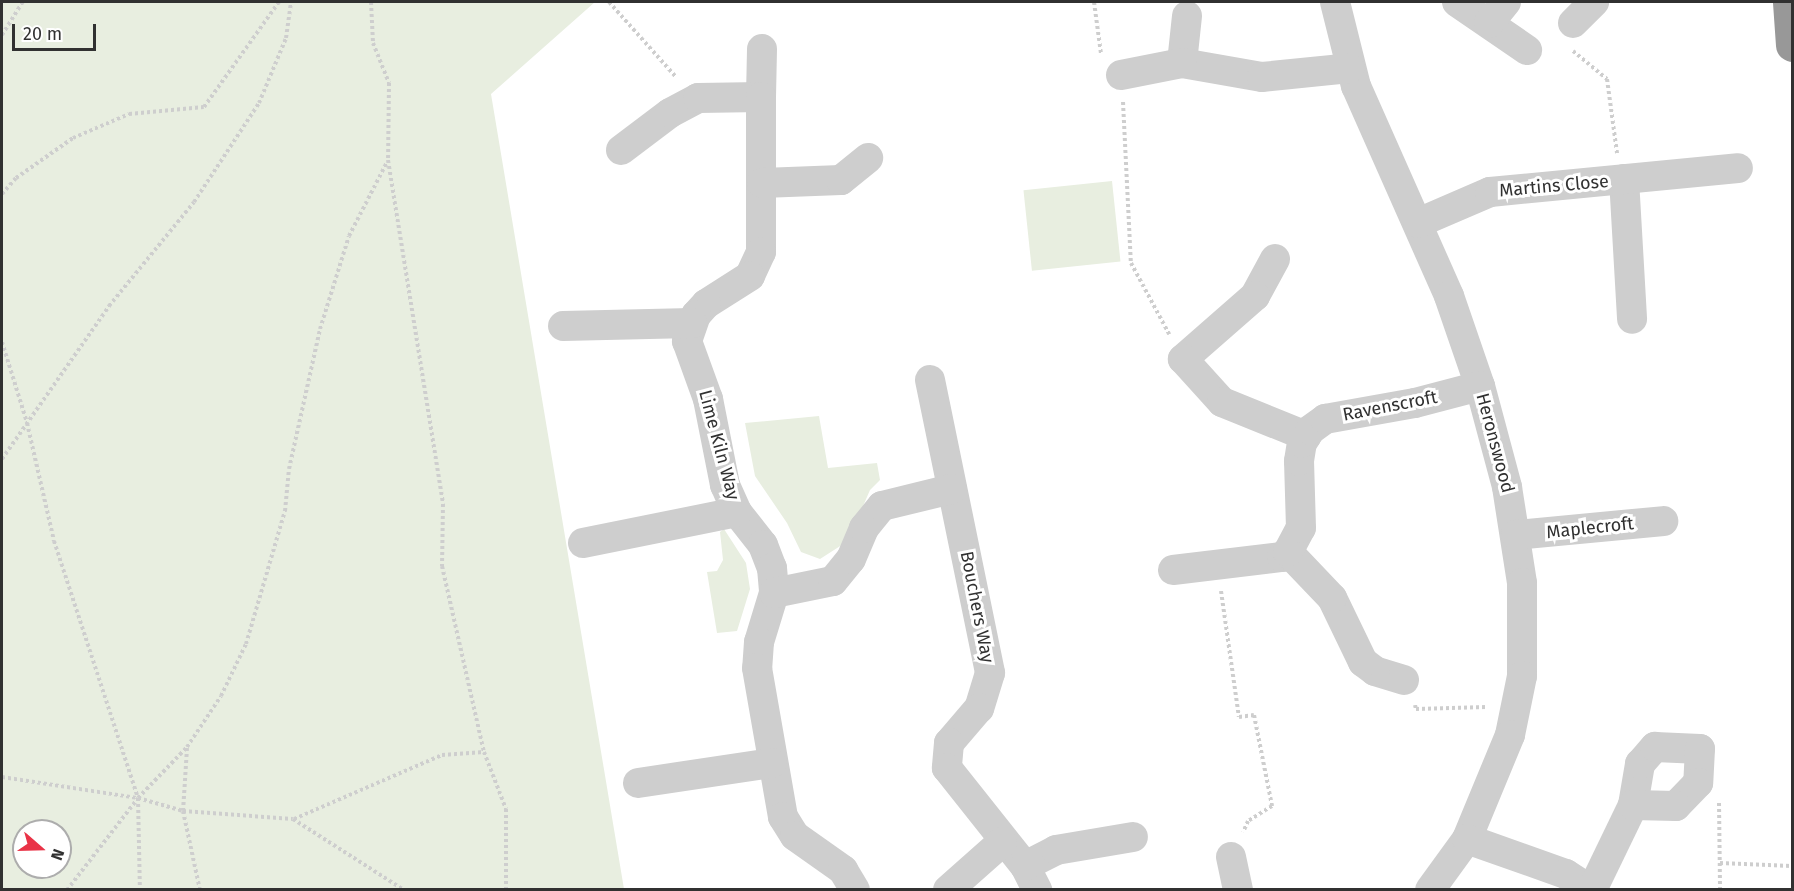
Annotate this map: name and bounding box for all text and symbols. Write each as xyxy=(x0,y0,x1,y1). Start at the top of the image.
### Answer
scale bar xyxy=(15,12,99,50)
text: 20 m xyxy=(23,23,62,45)
street label: Martins Close xyxy=(1498,170,1610,202)
street label: Ravenscroft xyxy=(1341,386,1439,426)
street label: Lime Kiln Way xyxy=(694,388,744,502)
street label: Heronswood xyxy=(1471,391,1519,495)
street label: Maplecroft xyxy=(1545,513,1635,543)
street label: Bouchers Way xyxy=(956,549,998,665)
north arrow xyxy=(12,819,72,879)
text: N xyxy=(47,846,68,863)

